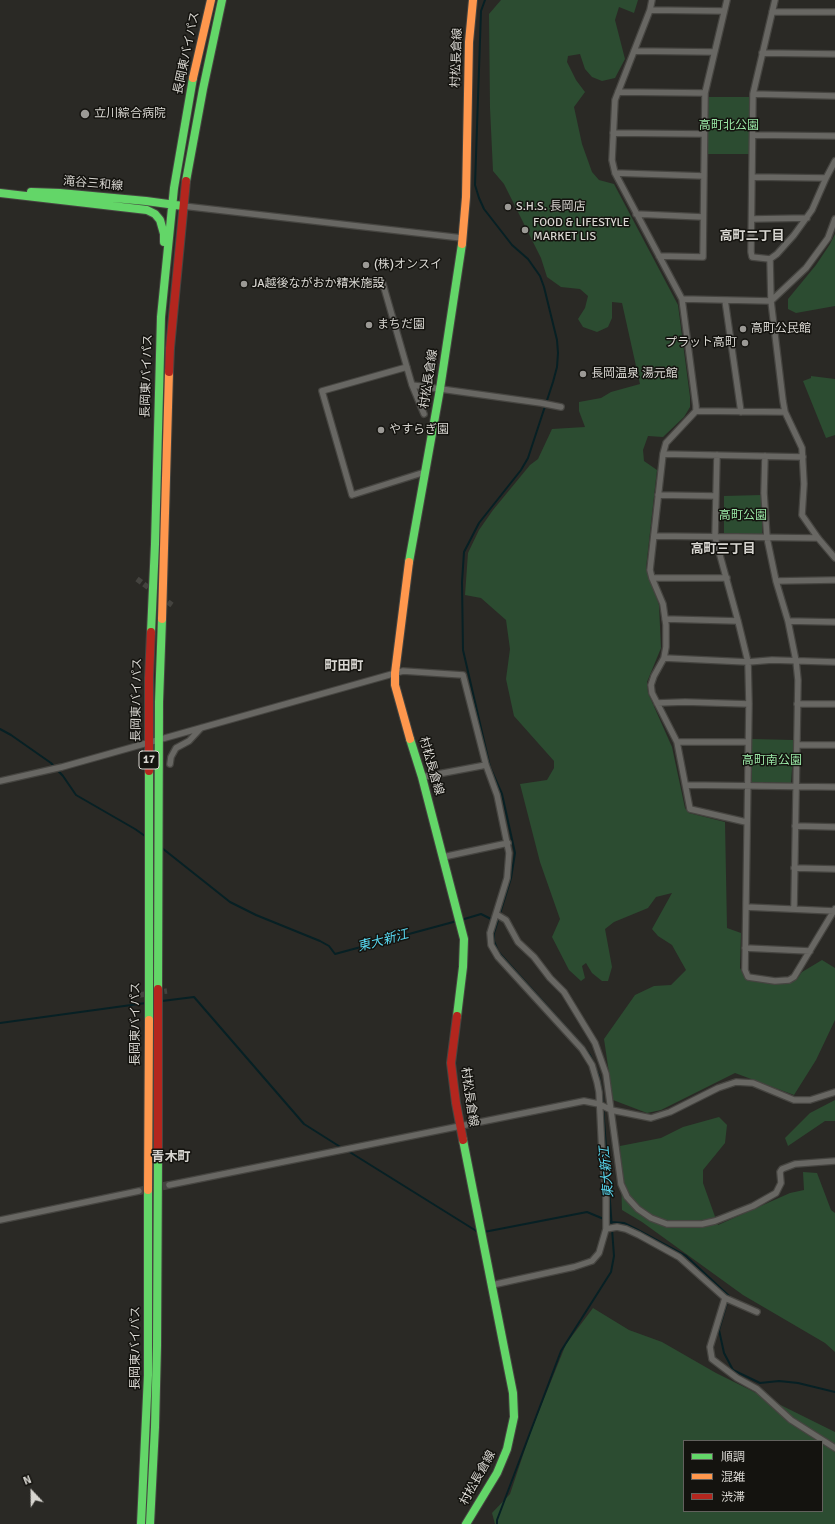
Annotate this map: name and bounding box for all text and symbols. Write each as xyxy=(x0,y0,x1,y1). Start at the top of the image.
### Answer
street label: 長岡東バイパス xyxy=(171,10,203,96)
street label: 村松長倉線 xyxy=(449,28,465,88)
place label: 立川綜合病院 xyxy=(94,107,166,121)
marker: 立川綜合病院 xyxy=(79,108,91,120)
park label: 高町北公園 xyxy=(699,119,759,133)
street label: 滝谷三和線 xyxy=(62,174,124,194)
place label: S.H.S. 長岡店 xyxy=(516,200,586,214)
marker: S.H.S. 長岡店 xyxy=(503,202,513,212)
place label: FOOD & LIFESTYLE MARKET LIS xyxy=(533,216,629,244)
marker: FOOD & LIFESTYLE MARKET LIS xyxy=(520,225,530,235)
district label: 高町二丁目 xyxy=(720,229,784,245)
place label: (株)オンスイ xyxy=(374,258,442,272)
marker: (株)オンスイ xyxy=(361,260,371,270)
place label: JA越後ながおか精米施設 xyxy=(252,277,384,291)
marker: JA越後ながおか精米施設 xyxy=(239,279,249,289)
place label: まちだ園 xyxy=(377,318,425,332)
marker: まちだ園 xyxy=(364,320,374,330)
place label: 高町公民館 xyxy=(751,322,811,336)
marker: 高町公民館 xyxy=(738,324,748,334)
street label: 長岡東バイパス xyxy=(138,334,156,418)
place label: プラット高町 xyxy=(665,336,737,350)
marker: プラット高町 xyxy=(740,338,750,348)
street label: 村松長倉線 xyxy=(417,348,441,410)
place label: 長岡温泉 湯元館 xyxy=(591,367,678,381)
marker: 長岡温泉 湯元館 xyxy=(578,369,588,379)
place label: やすらぎ園 xyxy=(389,423,449,437)
marker: やすらぎ園 xyxy=(376,425,386,435)
park label: 高町公園 xyxy=(719,509,767,523)
district label: 高町三丁目 xyxy=(691,542,755,558)
street label: 長岡東バイパス xyxy=(129,658,145,742)
district label: 町田町 xyxy=(325,659,363,675)
street label: 村松長倉線 xyxy=(416,735,446,797)
road number: 17 xyxy=(139,751,159,769)
park label: 高町南公園 xyxy=(742,754,802,768)
water label: 東大新江 xyxy=(356,927,410,955)
street label: 長岡東バイパス xyxy=(129,982,143,1066)
street label: 村松長倉線 xyxy=(458,1066,480,1128)
water label: 東大新江 xyxy=(597,1145,617,1199)
district label: 青木町 xyxy=(152,1150,190,1166)
street label: 長岡東バイパス xyxy=(129,1306,143,1390)
legend xyxy=(683,1440,823,1512)
street label: 村松長倉線 xyxy=(457,1448,499,1508)
text: 順調 xyxy=(721,1450,745,1465)
text: 混雑 xyxy=(721,1470,745,1485)
north arrow xyxy=(12,1472,52,1512)
text: N xyxy=(21,1473,33,1488)
text: 渋滞 xyxy=(721,1490,745,1505)

